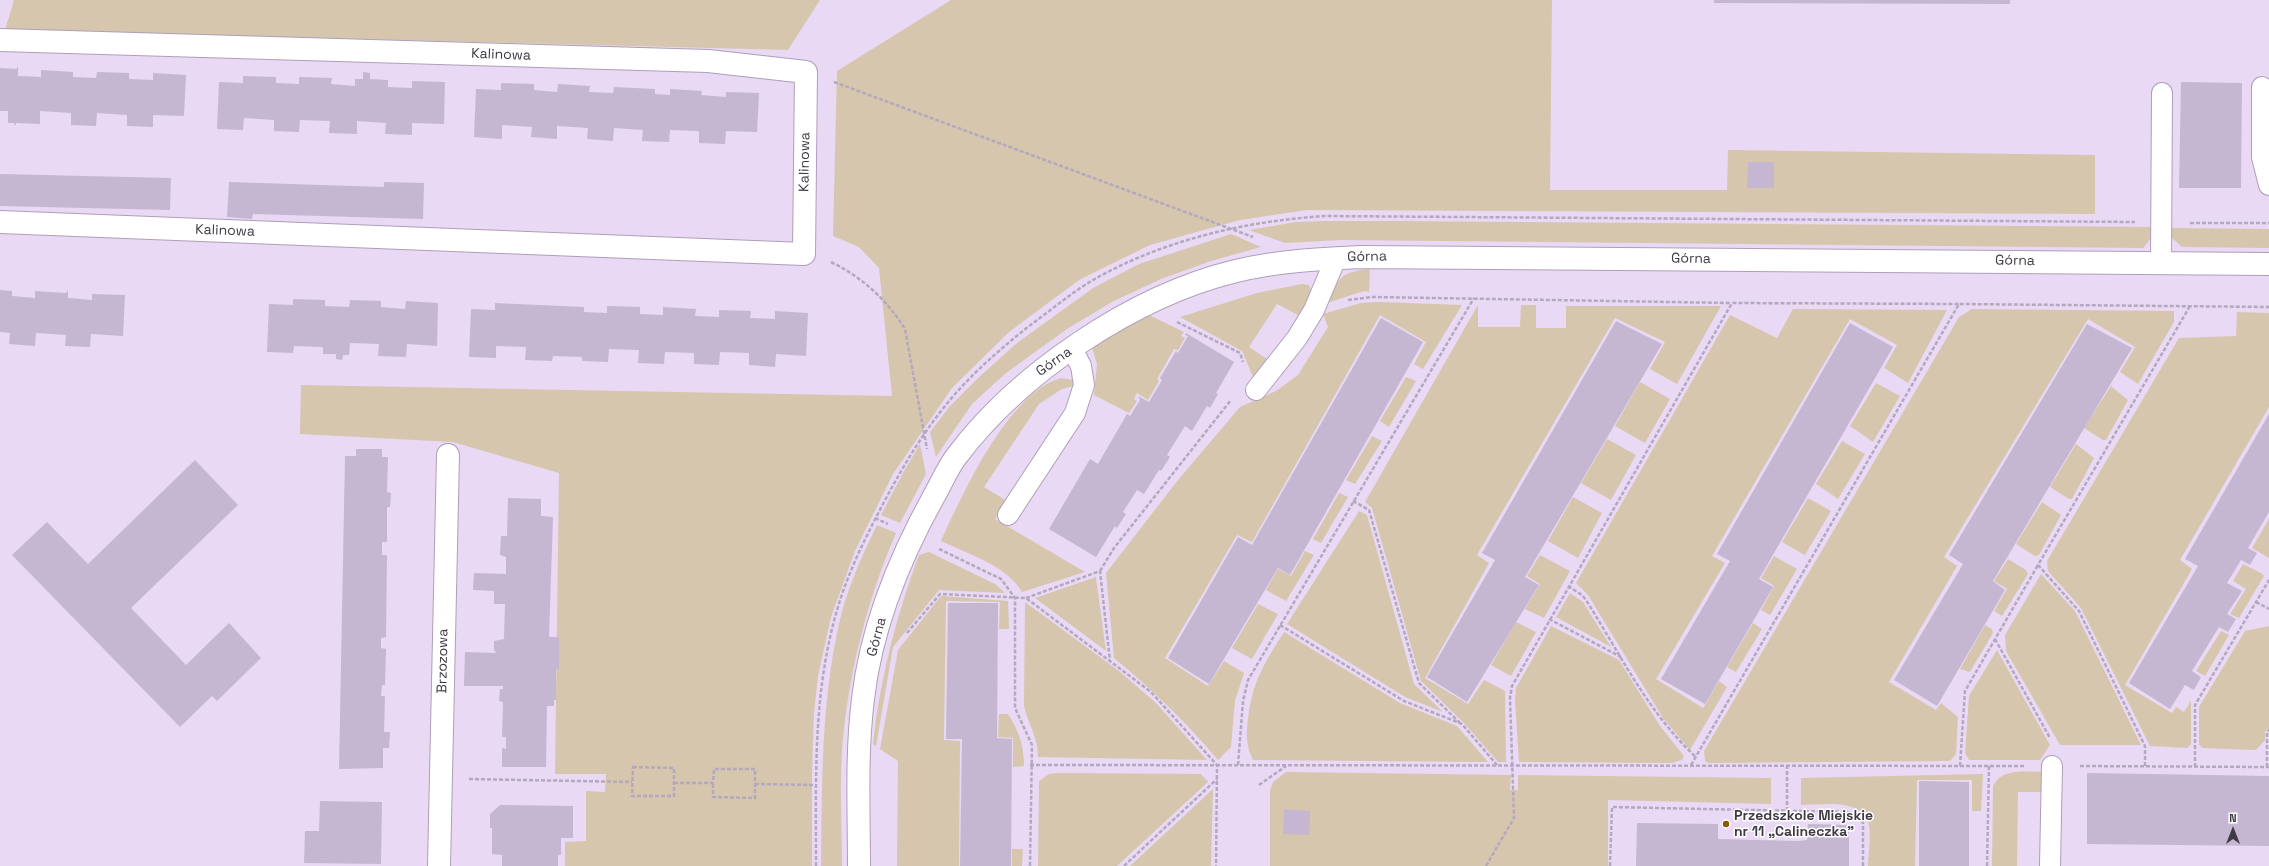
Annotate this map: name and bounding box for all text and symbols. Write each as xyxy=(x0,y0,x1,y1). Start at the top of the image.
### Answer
street label: Kalinowa xyxy=(471,46,531,64)
street label: Kalinowa xyxy=(796,132,814,192)
street label: Kalinowa xyxy=(195,222,255,240)
street label: Górna xyxy=(1347,248,1387,266)
street label: Górna xyxy=(1671,250,1711,268)
street label: Górna xyxy=(1995,252,2035,270)
street label: Górna xyxy=(1033,344,1075,380)
street label: Górna xyxy=(864,616,890,658)
street label: Brzozowa xyxy=(434,629,452,693)
place label: Przedszkole Miejskie nr 11 „Calineczka” xyxy=(1734,808,1873,840)
north arrow xyxy=(2213,810,2253,850)
text: N xyxy=(2229,811,2237,825)
marker: Przedszkole Miejskie nr 11 „Calineczka” xyxy=(1721,819,1731,829)

